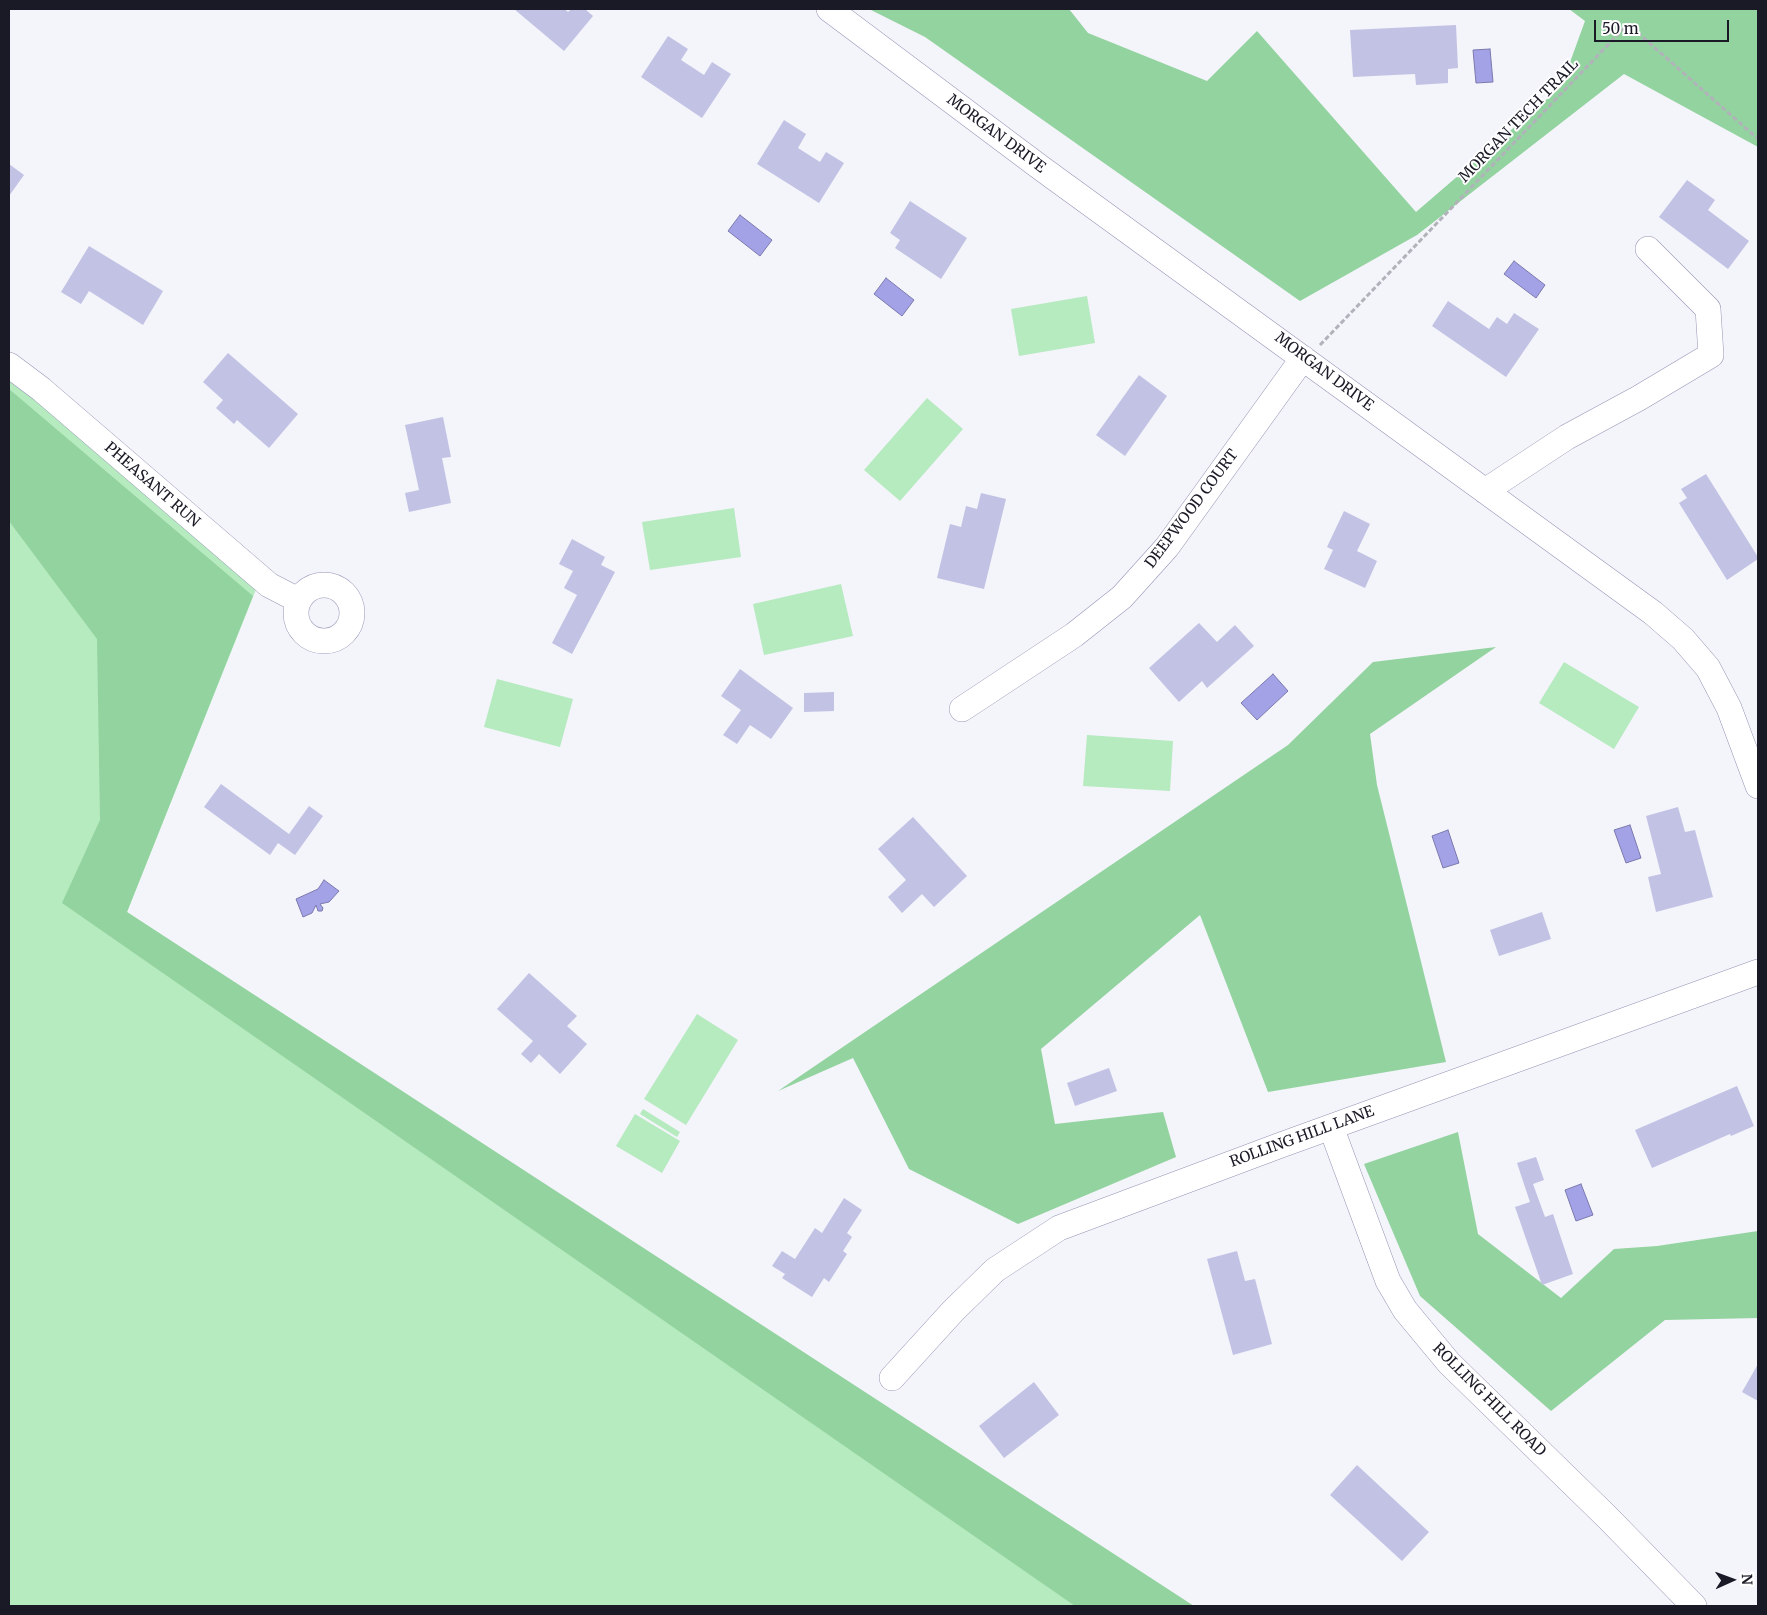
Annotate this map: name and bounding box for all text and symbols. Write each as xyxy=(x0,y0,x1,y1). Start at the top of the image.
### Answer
scale bar xyxy=(1597,10,1732,42)
text: 50 m xyxy=(1602,19,1639,38)
street label: MORGAN TECH TRAIL xyxy=(1456,56,1582,186)
street label: MORGAN DRIVE xyxy=(943,91,1049,177)
street label: MORGAN DRIVE xyxy=(1271,329,1377,415)
street label: PHEASANT RUN xyxy=(101,439,203,531)
street label: DEEPWOOD COURT xyxy=(1142,446,1242,572)
street label: ROLLING HILL LANE xyxy=(1228,1103,1376,1171)
street label: ROLLING HILL ROAD xyxy=(1429,1340,1549,1460)
north arrow xyxy=(1707,1555,1757,1605)
text: N xyxy=(1738,1574,1756,1585)

